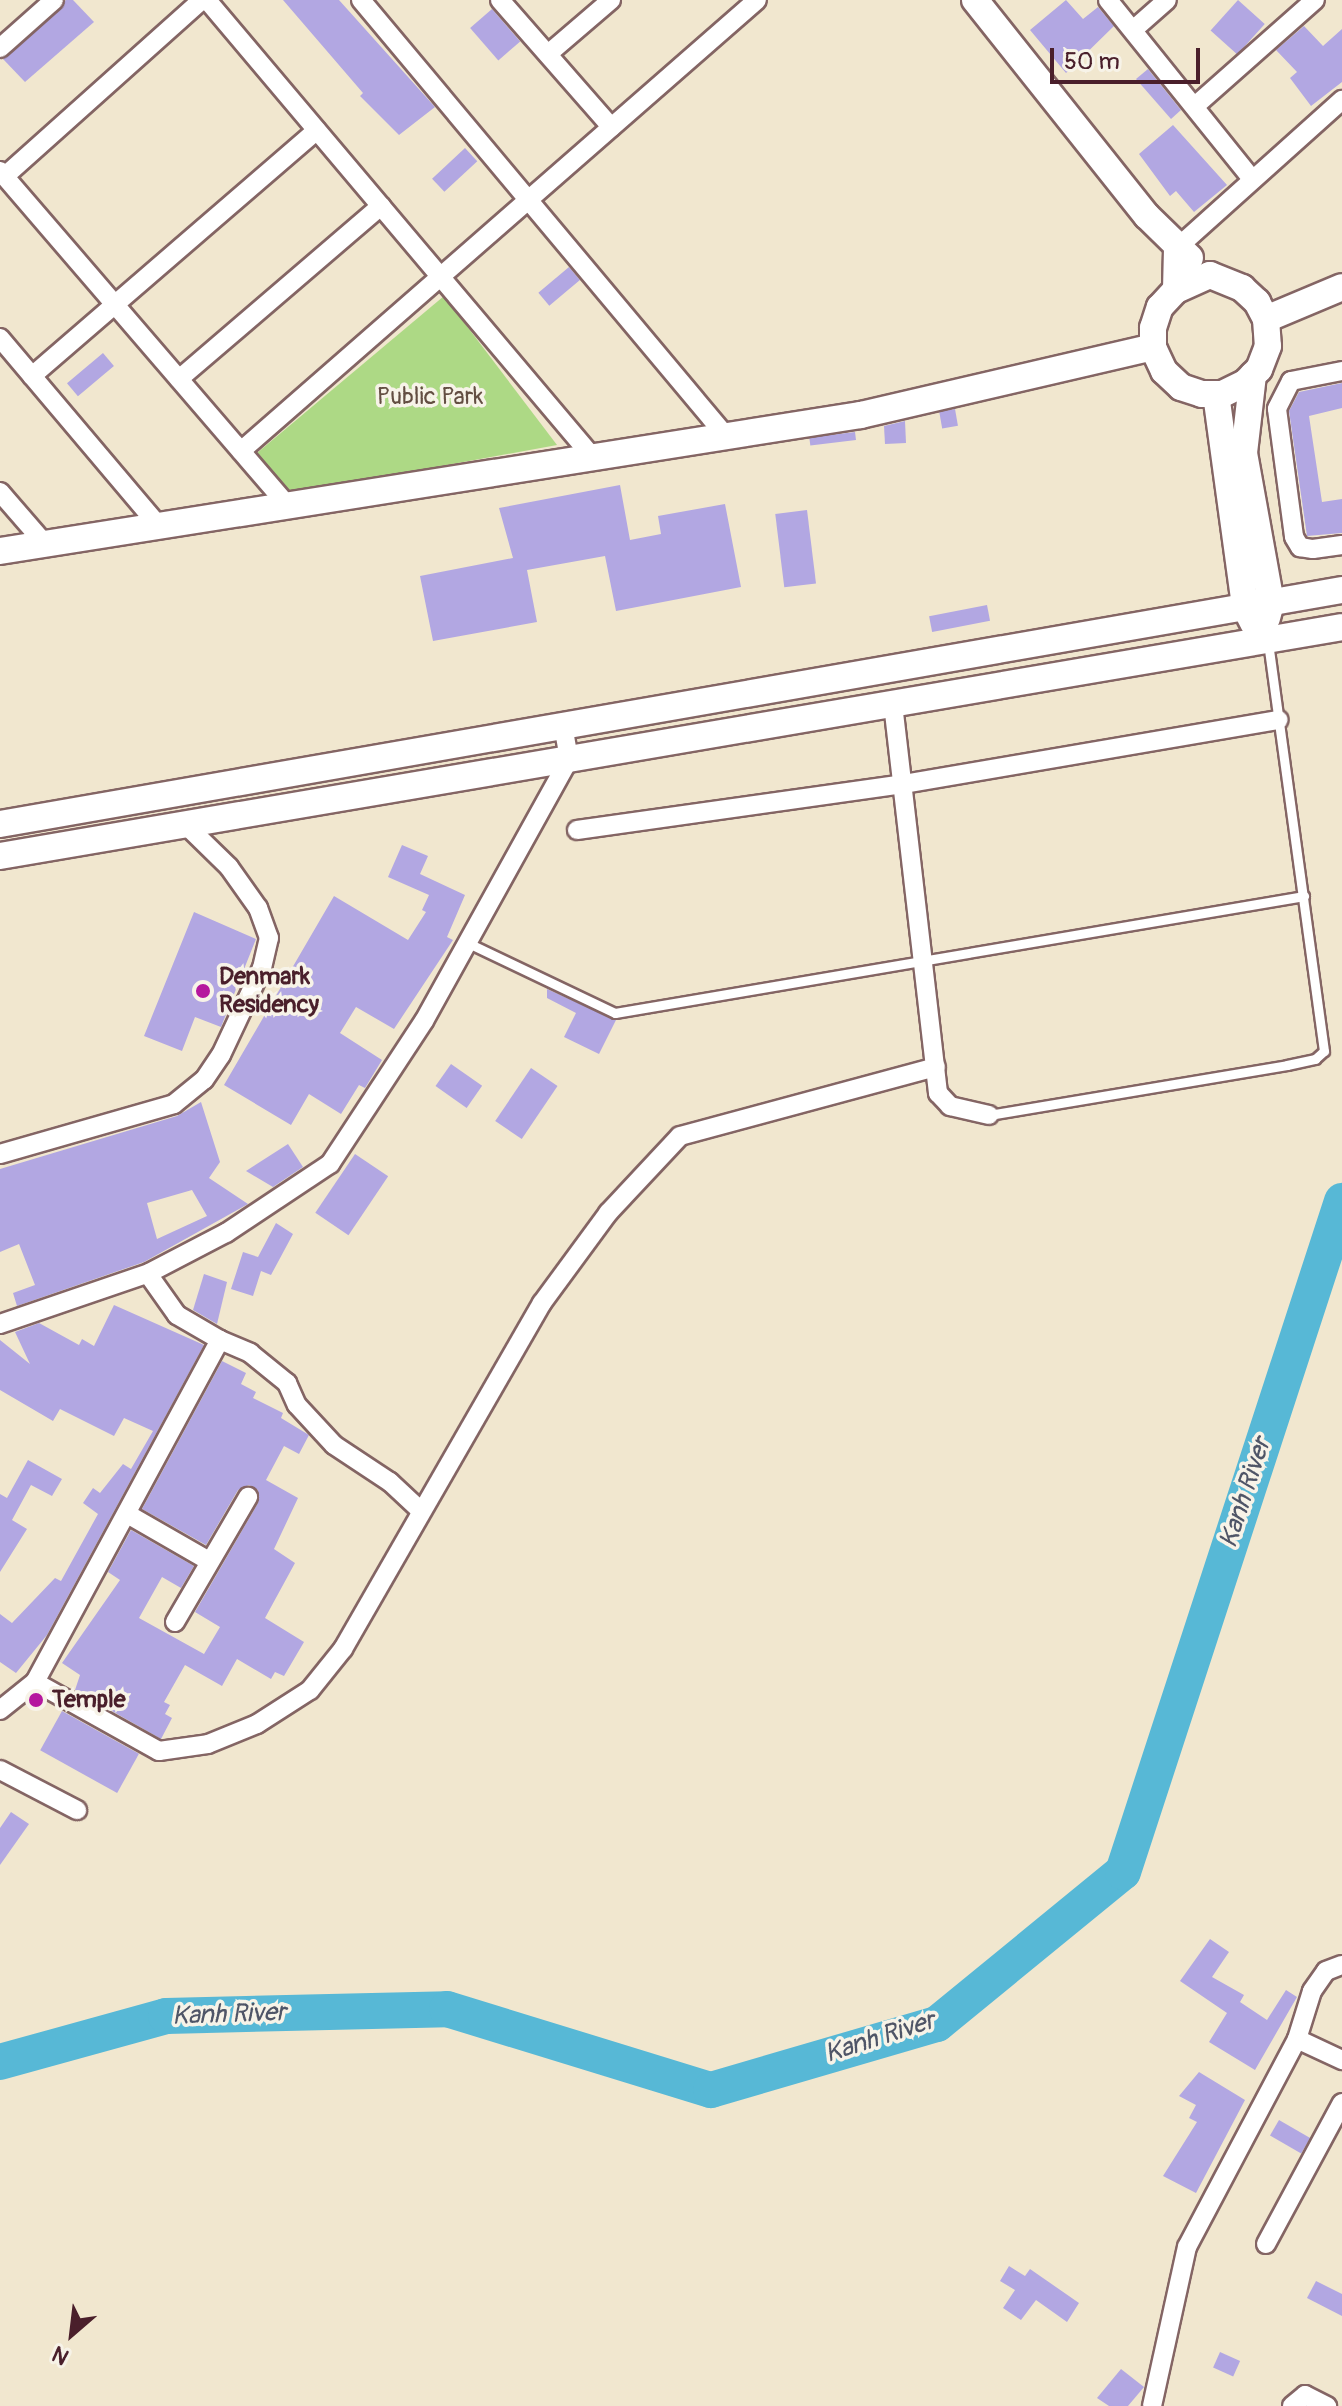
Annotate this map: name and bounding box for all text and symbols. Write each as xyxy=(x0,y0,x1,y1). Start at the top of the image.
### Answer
scale bar xyxy=(1054,32,1204,82)
text: 50 m xyxy=(1064,47,1120,76)
park label: Public Park xyxy=(377,383,483,411)
place label: Denmark Residency xyxy=(219,963,319,1019)
marker: Denmark Residency xyxy=(194,982,212,1000)
water label: Kanh River xyxy=(1214,1434,1278,1552)
place label: Temple xyxy=(52,1686,126,1714)
marker: Temple xyxy=(27,1691,45,1709)
water label: Kanh River xyxy=(172,1997,286,2033)
water label: Kanh River xyxy=(821,2006,939,2070)
north arrow xyxy=(32,2294,112,2374)
text: N xyxy=(48,2339,74,2371)

